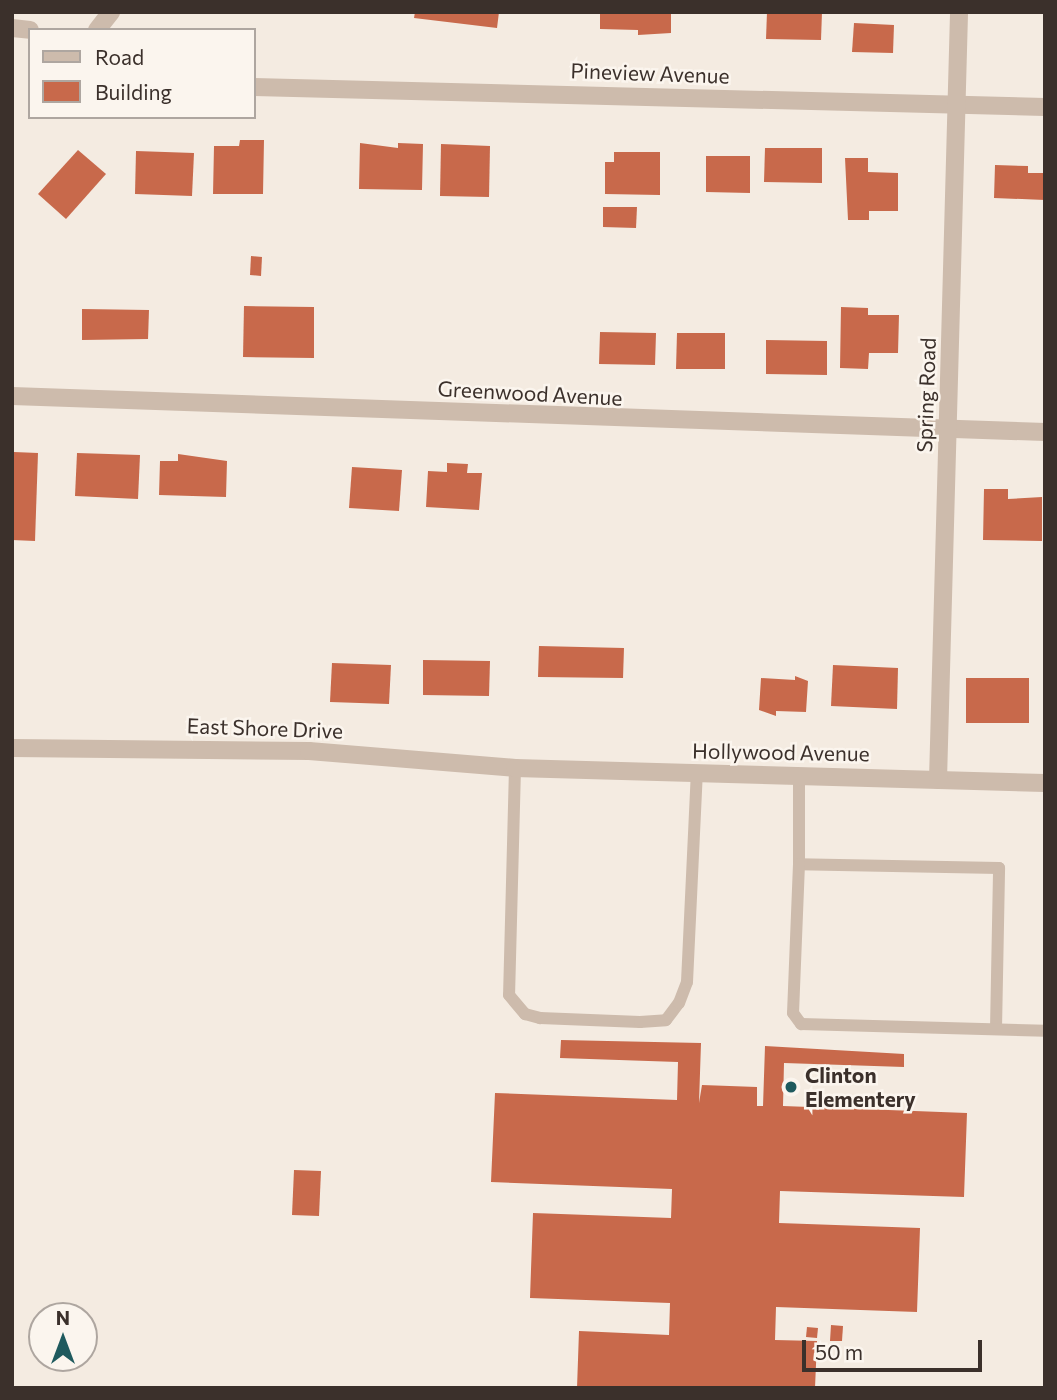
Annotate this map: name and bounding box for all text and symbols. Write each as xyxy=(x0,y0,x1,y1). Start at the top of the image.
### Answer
legend xyxy=(28,28,256,119)
text: Road xyxy=(95,44,144,69)
street label: Pineview Avenue xyxy=(570,58,730,88)
text: Building xyxy=(95,79,172,104)
street label: Spring Road xyxy=(911,337,941,453)
street label: Greenwood Avenue xyxy=(437,376,623,410)
street label: East Shore Drive xyxy=(186,713,344,743)
street label: Hollywood Avenue xyxy=(692,738,870,766)
place label: Clinton Elementery xyxy=(805,1062,916,1112)
marker: Clinton Elementery xyxy=(783,1079,799,1095)
north arrow xyxy=(28,1302,98,1372)
text: N xyxy=(56,1306,70,1329)
scale bar xyxy=(805,1326,985,1370)
text: 50 m xyxy=(815,1339,863,1364)

